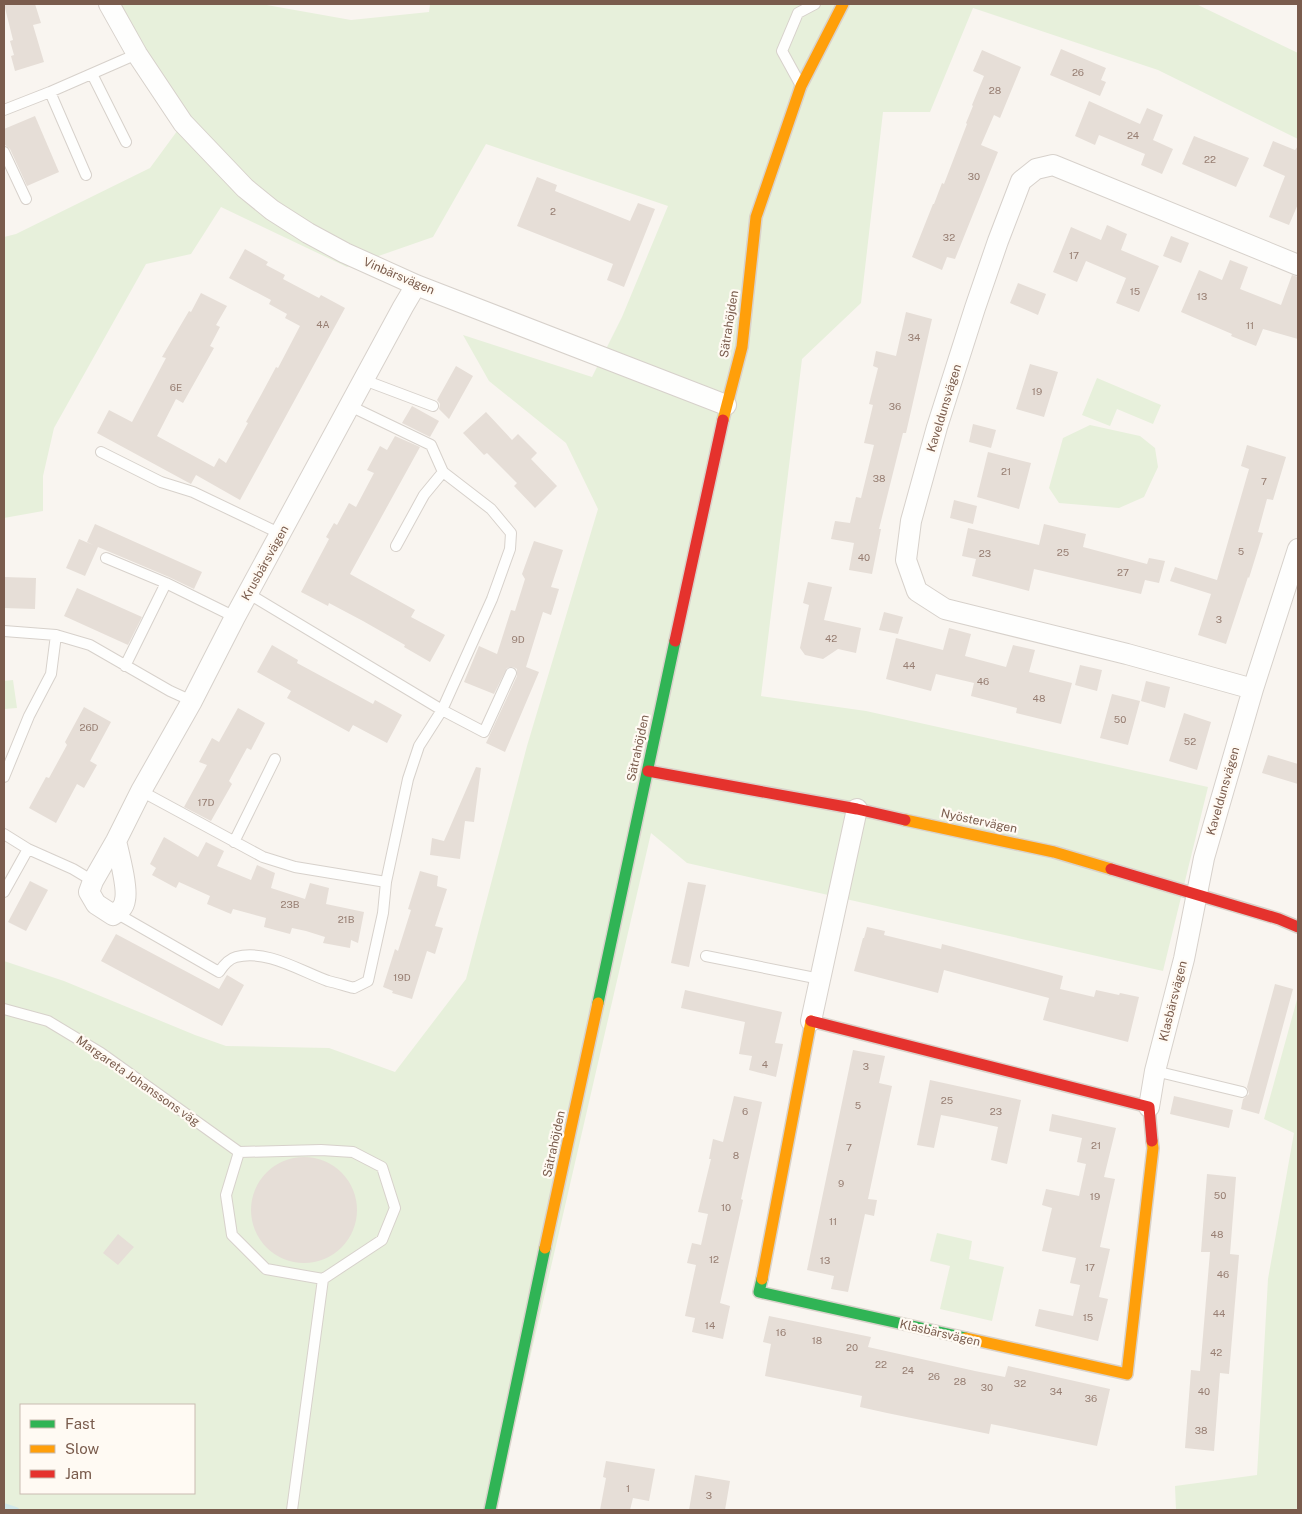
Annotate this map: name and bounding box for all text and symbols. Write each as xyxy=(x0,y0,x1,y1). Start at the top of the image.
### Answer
house number: 26 xyxy=(1072,66,1084,78)
house number: 28 xyxy=(989,84,1001,96)
house number: 24 xyxy=(1127,129,1139,141)
house number: 22 xyxy=(1204,153,1216,165)
house number: 30 xyxy=(968,170,980,182)
house number: 2 xyxy=(550,205,556,217)
house number: 32 xyxy=(943,231,955,243)
house number: 17 xyxy=(1069,249,1079,261)
street label: Vinbärsvägen xyxy=(361,255,437,297)
house number: 15 xyxy=(1130,285,1140,297)
street label: Sätrahöjden xyxy=(717,289,741,359)
house number: 13 xyxy=(1197,290,1207,302)
house number: 4A xyxy=(316,318,330,330)
house number: 11 xyxy=(1246,319,1254,331)
house number: 34 xyxy=(908,331,920,343)
street label: Kaveldunsvägen xyxy=(924,362,964,454)
house number: 6E xyxy=(170,381,182,393)
house number: 19 xyxy=(1032,385,1042,397)
house number: 36 xyxy=(889,400,901,412)
house number: 21 xyxy=(1001,465,1011,477)
house number: 38 xyxy=(873,472,885,484)
house number: 7 xyxy=(1261,475,1267,487)
street label: Krusbärsvägen xyxy=(239,523,291,603)
house number: 5 xyxy=(1238,545,1244,557)
house number: 25 xyxy=(1057,546,1069,558)
house number: 23 xyxy=(979,547,991,559)
house number: 40 xyxy=(858,551,870,563)
house number: 27 xyxy=(1117,566,1129,578)
house number: 3 xyxy=(1216,613,1222,625)
house number: 42 xyxy=(825,632,837,644)
house number: 9D xyxy=(511,633,525,645)
house number: 44 xyxy=(903,659,915,671)
house number: 46 xyxy=(977,675,989,687)
house number: 48 xyxy=(1033,692,1045,704)
street label: Sätrahöjden xyxy=(624,713,652,783)
house number: 50 xyxy=(1114,713,1126,725)
house number: 26D xyxy=(79,721,99,733)
house number: 52 xyxy=(1184,735,1196,747)
street label: Kaveldunsvägen xyxy=(1204,745,1242,837)
house number: 17D xyxy=(197,796,215,808)
street label: Nyöstervägen xyxy=(940,806,1019,836)
house number: 23B xyxy=(281,898,300,910)
house number: 21B xyxy=(338,913,355,925)
street label: Klasbärsvägen xyxy=(1156,959,1190,1043)
house number: 19D xyxy=(393,971,411,983)
street label: Margareta Johanssons väg xyxy=(74,1033,202,1129)
house number: 4 xyxy=(762,1058,768,1070)
house number: 3 xyxy=(863,1060,869,1072)
house number: 25 xyxy=(941,1094,953,1106)
house number: 5 xyxy=(855,1099,861,1111)
house number: 6 xyxy=(742,1105,748,1117)
house number: 23 xyxy=(990,1105,1002,1117)
street label: Sätrahöjden xyxy=(540,1109,568,1179)
house number: 21 xyxy=(1091,1139,1101,1151)
house number: 7 xyxy=(846,1141,852,1153)
house number: 8 xyxy=(733,1149,739,1161)
house number: 9 xyxy=(838,1177,844,1189)
house number: 50 xyxy=(1214,1189,1226,1201)
house number: 19 xyxy=(1090,1190,1100,1202)
house number: 10 xyxy=(721,1201,731,1213)
house number: 11 xyxy=(829,1215,837,1227)
house number: 48 xyxy=(1211,1228,1223,1240)
house number: 12 xyxy=(709,1253,719,1265)
house number: 13 xyxy=(820,1254,830,1266)
house number: 17 xyxy=(1085,1261,1095,1273)
house number: 46 xyxy=(1217,1268,1229,1280)
house number: 44 xyxy=(1213,1307,1225,1319)
house number: 15 xyxy=(1083,1311,1093,1323)
street label: Klasbärsvägen xyxy=(898,1317,982,1349)
house number: 14 xyxy=(705,1319,715,1331)
house number: 16 xyxy=(776,1326,786,1338)
house number: 18 xyxy=(812,1334,822,1346)
house number: 20 xyxy=(846,1341,858,1353)
house number: 42 xyxy=(1210,1346,1222,1358)
house number: 22 xyxy=(875,1358,887,1370)
house number: 24 xyxy=(902,1364,914,1376)
house number: 26 xyxy=(928,1370,940,1382)
house number: 28 xyxy=(954,1375,966,1387)
house number: 32 xyxy=(1014,1377,1026,1389)
house number: 30 xyxy=(981,1381,993,1393)
house number: 34 xyxy=(1050,1385,1062,1397)
house number: 40 xyxy=(1198,1385,1210,1397)
house number: 36 xyxy=(1085,1392,1097,1404)
legend xyxy=(20,1404,195,1494)
text: Fast xyxy=(65,1415,95,1432)
house number: 38 xyxy=(1195,1424,1207,1436)
text: Slow xyxy=(65,1440,100,1457)
text: Jam xyxy=(65,1465,92,1482)
house number: 1 xyxy=(626,1482,630,1494)
house number: 3 xyxy=(706,1489,712,1501)

